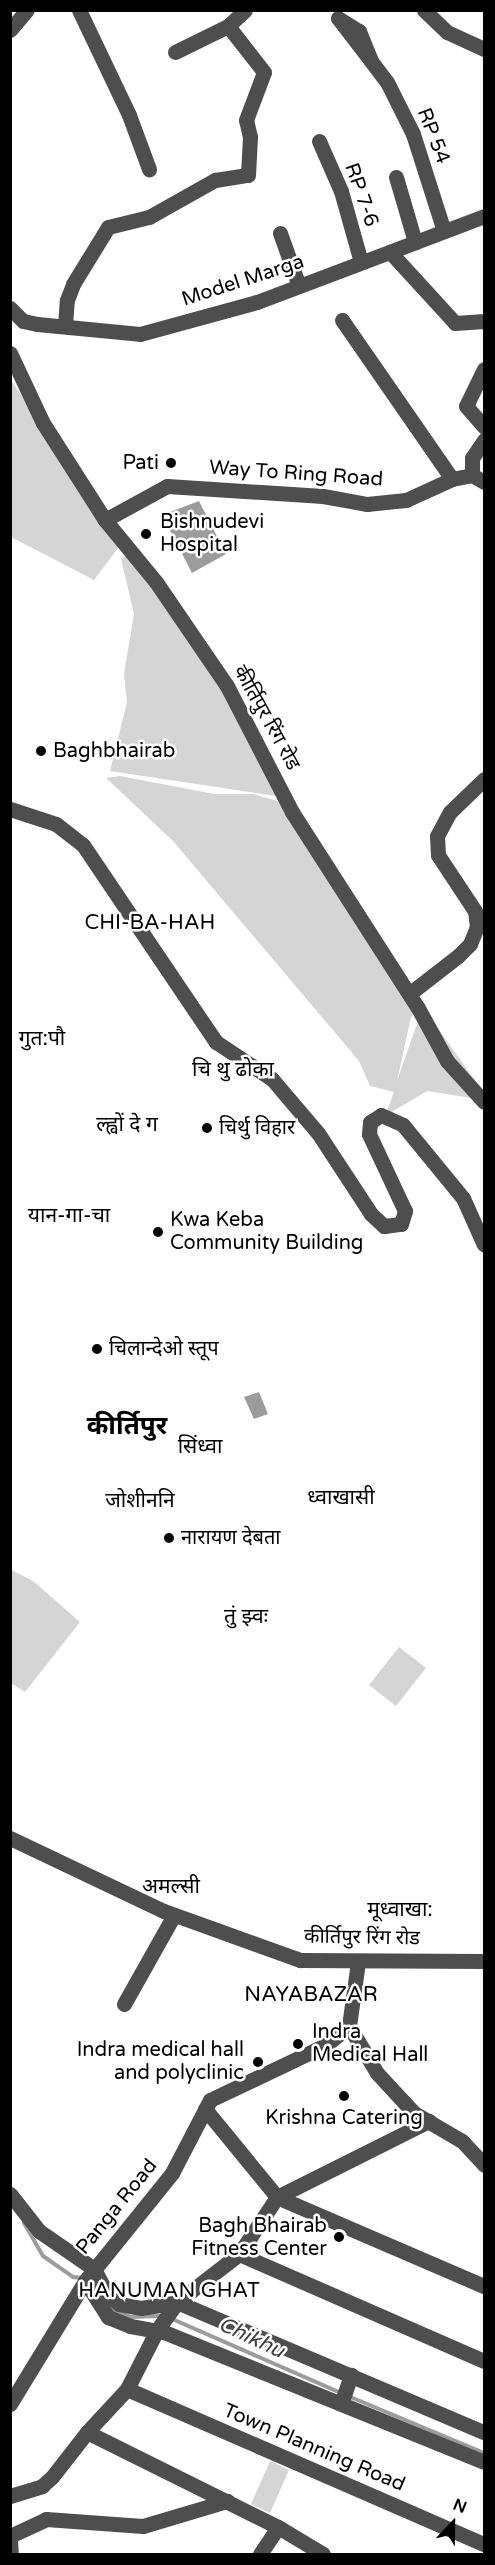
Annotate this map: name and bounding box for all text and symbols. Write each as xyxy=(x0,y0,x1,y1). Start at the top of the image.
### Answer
street label: RP 54 xyxy=(411,105,455,167)
street label: RP 7-6 xyxy=(339,160,383,230)
street label: Model Marga xyxy=(179,250,307,312)
place label: Pati xyxy=(122,451,159,475)
marker: Pati xyxy=(164,456,178,470)
street label: Way To Ring Road xyxy=(208,456,384,492)
place label: Bishnudevi Hospital xyxy=(160,510,264,557)
marker: Bishnudevi Hospital xyxy=(137,525,155,543)
street label: कीर्तिपुर रिंग रोड xyxy=(227,662,305,774)
place label: Baghbhairab xyxy=(53,739,175,763)
marker: Baghbhairab xyxy=(34,744,48,758)
district label: CHI-BA-HAH xyxy=(77,910,223,936)
district label: गुत:पौ xyxy=(19,1026,65,1052)
district label: चि थु ढोका xyxy=(192,1057,274,1083)
district label: ल्ह्वों दे ग xyxy=(96,1112,158,1138)
place label: चिर्थु विहार xyxy=(219,1116,295,1140)
marker: चिर्थु विहार xyxy=(200,1121,214,1135)
district label: यान-गा-चा xyxy=(28,1203,110,1229)
place label: Kwa Keba Community Building xyxy=(170,1208,363,1255)
marker: Kwa Keba Community Building xyxy=(151,1225,165,1239)
place label: चिलान्देओ स्तूप xyxy=(109,1337,219,1361)
marker: चिलान्देओ स्तूप xyxy=(90,1342,104,1356)
district label: कीर्तिपुर xyxy=(87,1410,167,1442)
district label: सिंध्वा xyxy=(178,1434,222,1460)
district label: ध्वाखासी xyxy=(307,1485,375,1511)
district label: जोशीननि xyxy=(105,1488,175,1514)
place label: नारायण देबता xyxy=(181,1526,281,1550)
marker: नारायण देबता xyxy=(162,1531,176,1545)
district label: तुं झ्वः xyxy=(224,1604,268,1630)
district label: अमल्सी xyxy=(142,1874,200,1900)
district label: मूध्वाखा: xyxy=(367,1897,433,1923)
street label: कीर्तिपुर रिंग रोड xyxy=(304,1925,420,1951)
district label: NAYABAZAR xyxy=(238,1982,384,2008)
place label: Indra Medical Hall xyxy=(312,2020,428,2067)
marker: Indra Medical Hall xyxy=(289,2035,307,2053)
place label: Indra medical hall and polyclinic xyxy=(77,2038,244,2085)
marker: Indra medical hall and polyclinic xyxy=(249,2053,267,2071)
marker: Krishna Catering xyxy=(337,2089,351,2103)
place label: Krishna Catering xyxy=(265,2106,423,2130)
street label: Panga Road xyxy=(71,2155,163,2259)
place label: Bagh Bhairab Fitness Center xyxy=(191,2214,327,2261)
marker: Bagh Bhairab Fitness Center xyxy=(332,2230,346,2244)
district label: HANUMAN GHAT xyxy=(69,2278,269,2304)
water label: Chikhu xyxy=(214,2312,288,2364)
street label: Town Planning Road xyxy=(219,2399,409,2497)
north arrow xyxy=(423,2493,483,2553)
text: N xyxy=(450,2495,469,2518)

